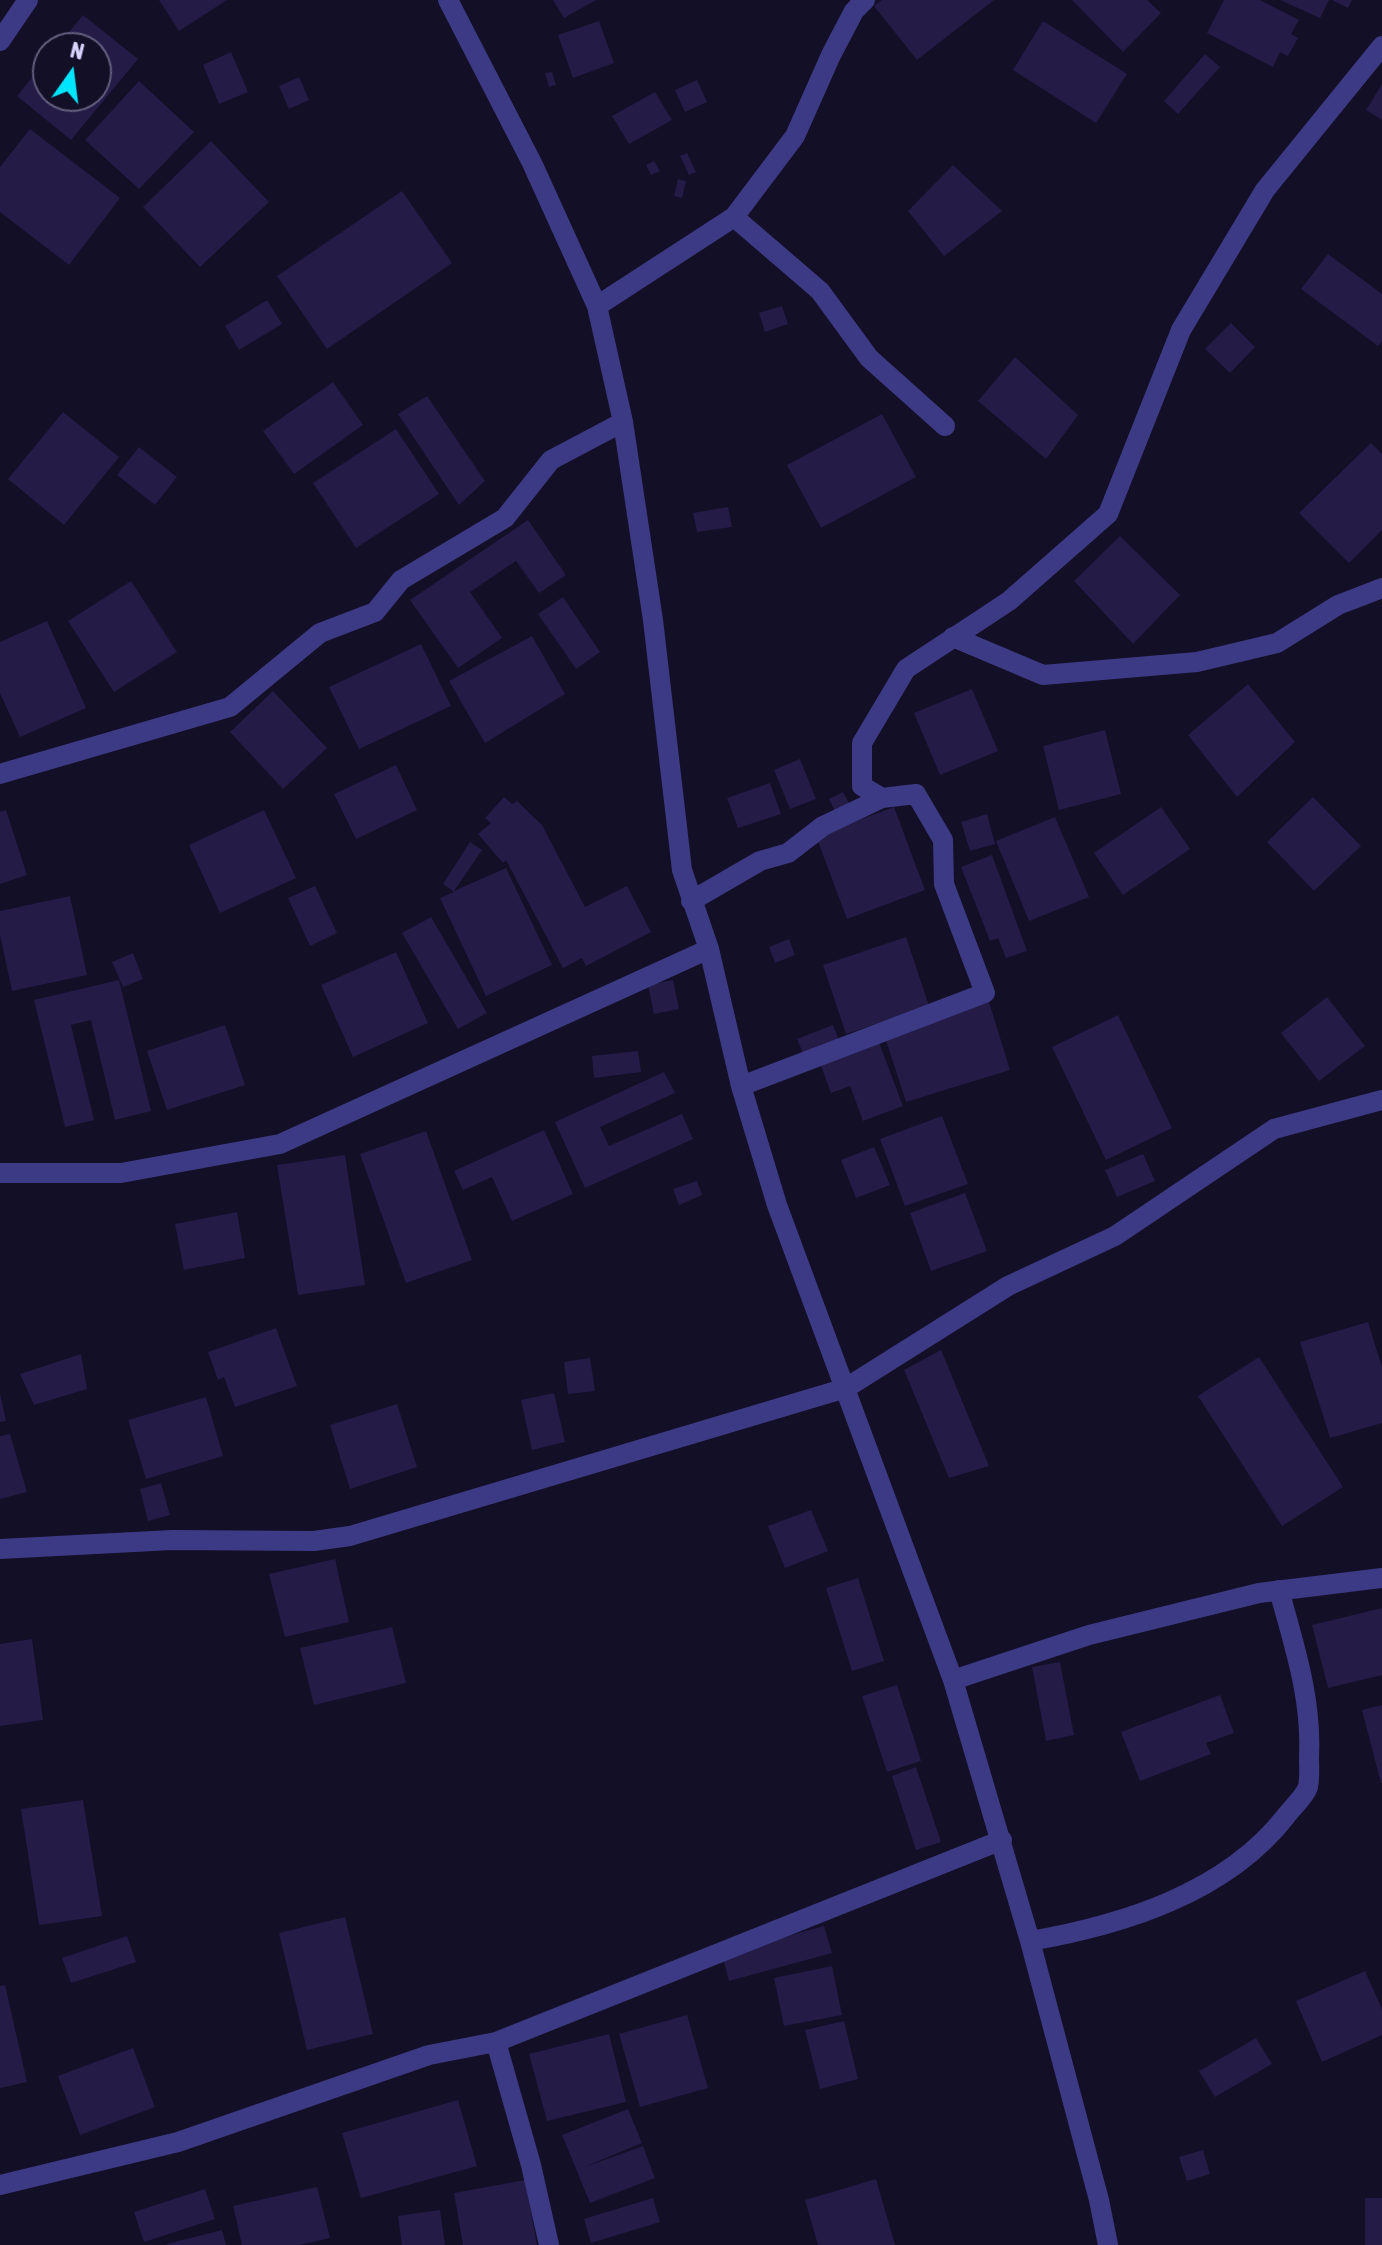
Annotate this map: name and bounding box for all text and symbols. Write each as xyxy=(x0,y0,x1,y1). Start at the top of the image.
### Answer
north arrow xyxy=(32,32,112,112)
text: N xyxy=(68,36,87,65)

